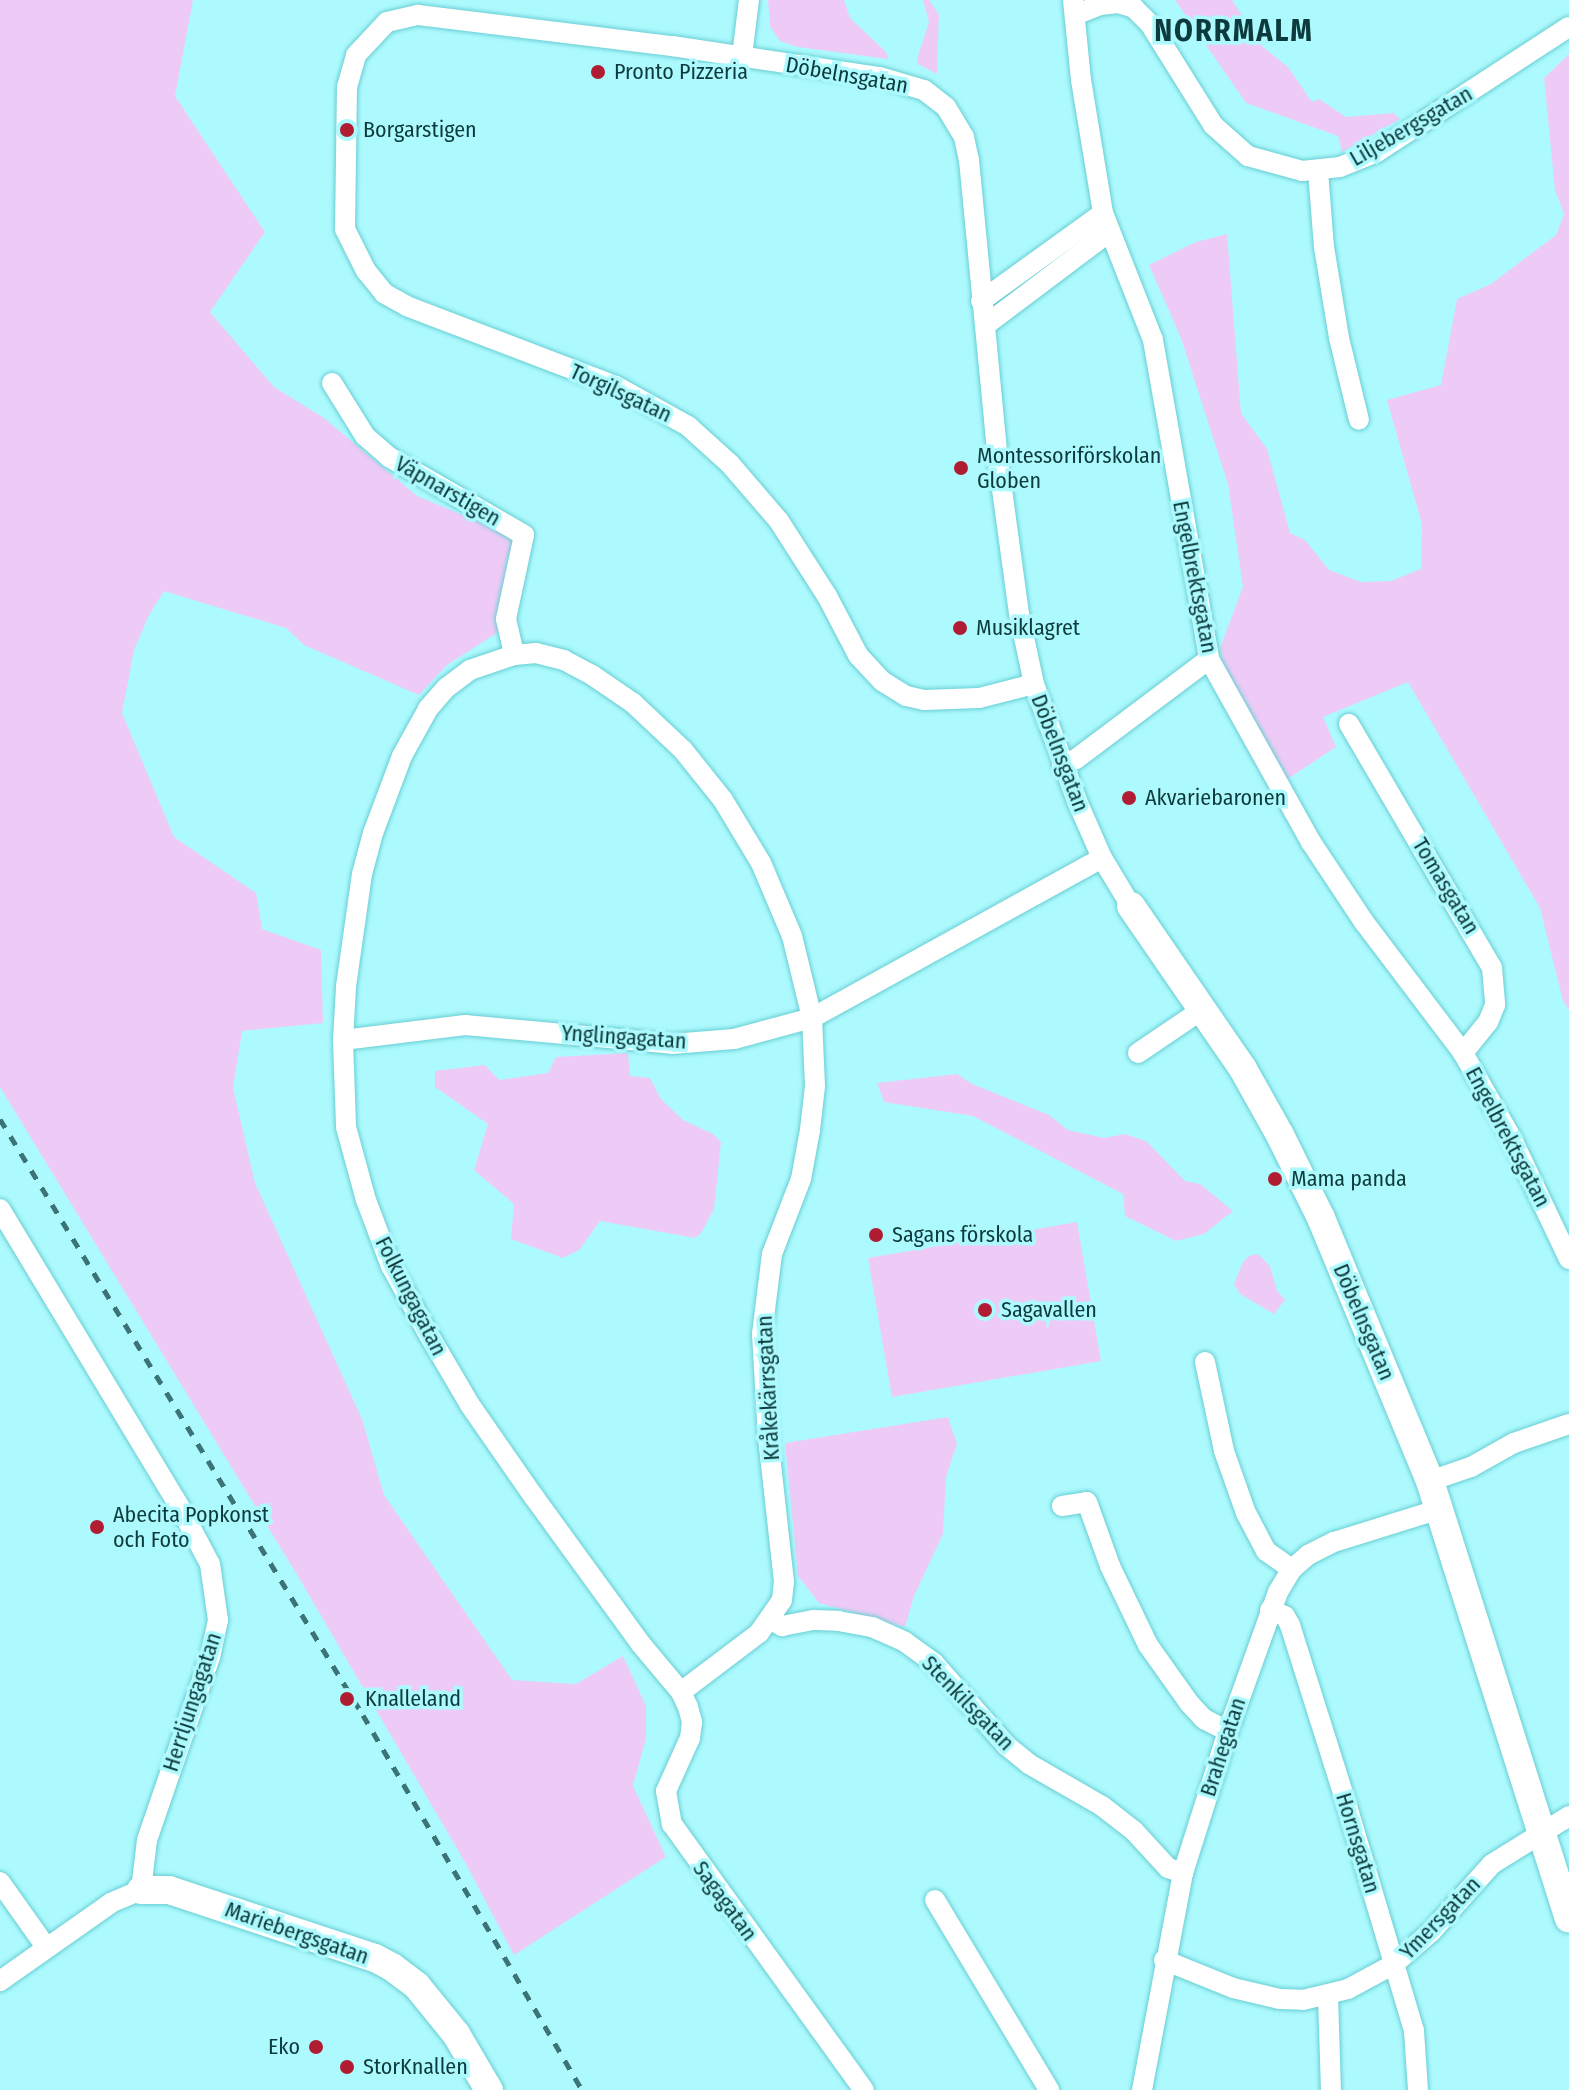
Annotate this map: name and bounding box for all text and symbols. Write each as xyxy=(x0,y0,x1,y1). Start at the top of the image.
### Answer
district label: NORRMALM xyxy=(1154,13,1314,49)
street label: Döbelnsgatan xyxy=(784,51,910,99)
place label: Pronto Pizzeria xyxy=(614,59,748,85)
marker: Pronto Pizzeria xyxy=(589,63,607,81)
street label: Liljebergsgatan xyxy=(1345,80,1477,172)
place label: Borgarstigen xyxy=(363,117,477,143)
marker: Borgarstigen xyxy=(338,121,356,139)
street label: Torgilsgatan xyxy=(566,358,676,428)
place label: Montessoriförskolan Globen xyxy=(977,442,1161,494)
street label: Väpnarstigen xyxy=(391,450,505,532)
marker: Montessoriförskolan Globen xyxy=(952,459,970,477)
street label: Engelbrektsgatan xyxy=(1167,498,1223,656)
place label: Musiklagret xyxy=(976,615,1080,641)
marker: Musiklagret xyxy=(951,619,969,637)
street label: Döbelnsgatan xyxy=(1025,690,1095,816)
place label: Akvariebaronen xyxy=(1145,785,1286,811)
marker: Akvariebaronen xyxy=(1120,789,1138,807)
street label: Tomasgatan xyxy=(1407,833,1485,939)
street label: Ynglingagatan xyxy=(561,1019,687,1055)
street label: Engelbrektsgatan xyxy=(1460,1062,1556,1212)
place label: Mama panda xyxy=(1291,1166,1407,1192)
marker: Mama panda xyxy=(1266,1170,1284,1188)
place label: Sagans förskola xyxy=(892,1222,1033,1248)
marker: Sagans förskola xyxy=(867,1226,885,1244)
street label: Folkungagatan xyxy=(370,1232,452,1360)
street label: Döbelnsgatan xyxy=(1328,1260,1400,1384)
place label: Sagavallen xyxy=(1001,1297,1097,1323)
marker: Sagavallen xyxy=(976,1301,994,1319)
street label: Kråkekärrsgatan xyxy=(751,1315,785,1461)
place label: Abecita Popkonst och Foto xyxy=(113,1501,269,1552)
marker: Abecita Popkonst och Foto xyxy=(88,1518,106,1536)
street label: Herrljungagatan xyxy=(157,1629,227,1775)
street label: Stenkilsgatan xyxy=(916,1650,1020,1756)
place label: Knalleland xyxy=(365,1686,461,1712)
marker: Knalleland xyxy=(336,1688,358,1710)
street label: Brahegatan xyxy=(1195,1694,1251,1800)
street label: Hornsgatan xyxy=(1330,1790,1386,1896)
street label: Sagagatan xyxy=(687,1856,763,1946)
street label: Ymersgatan xyxy=(1394,1871,1486,1965)
street label: Mariebergsgatan xyxy=(222,1896,372,1970)
place label: Eko xyxy=(268,2034,300,2060)
marker: Eko xyxy=(307,2038,325,2056)
place label: StorKnallen xyxy=(363,2054,468,2080)
marker: StorKnallen xyxy=(338,2058,356,2076)

